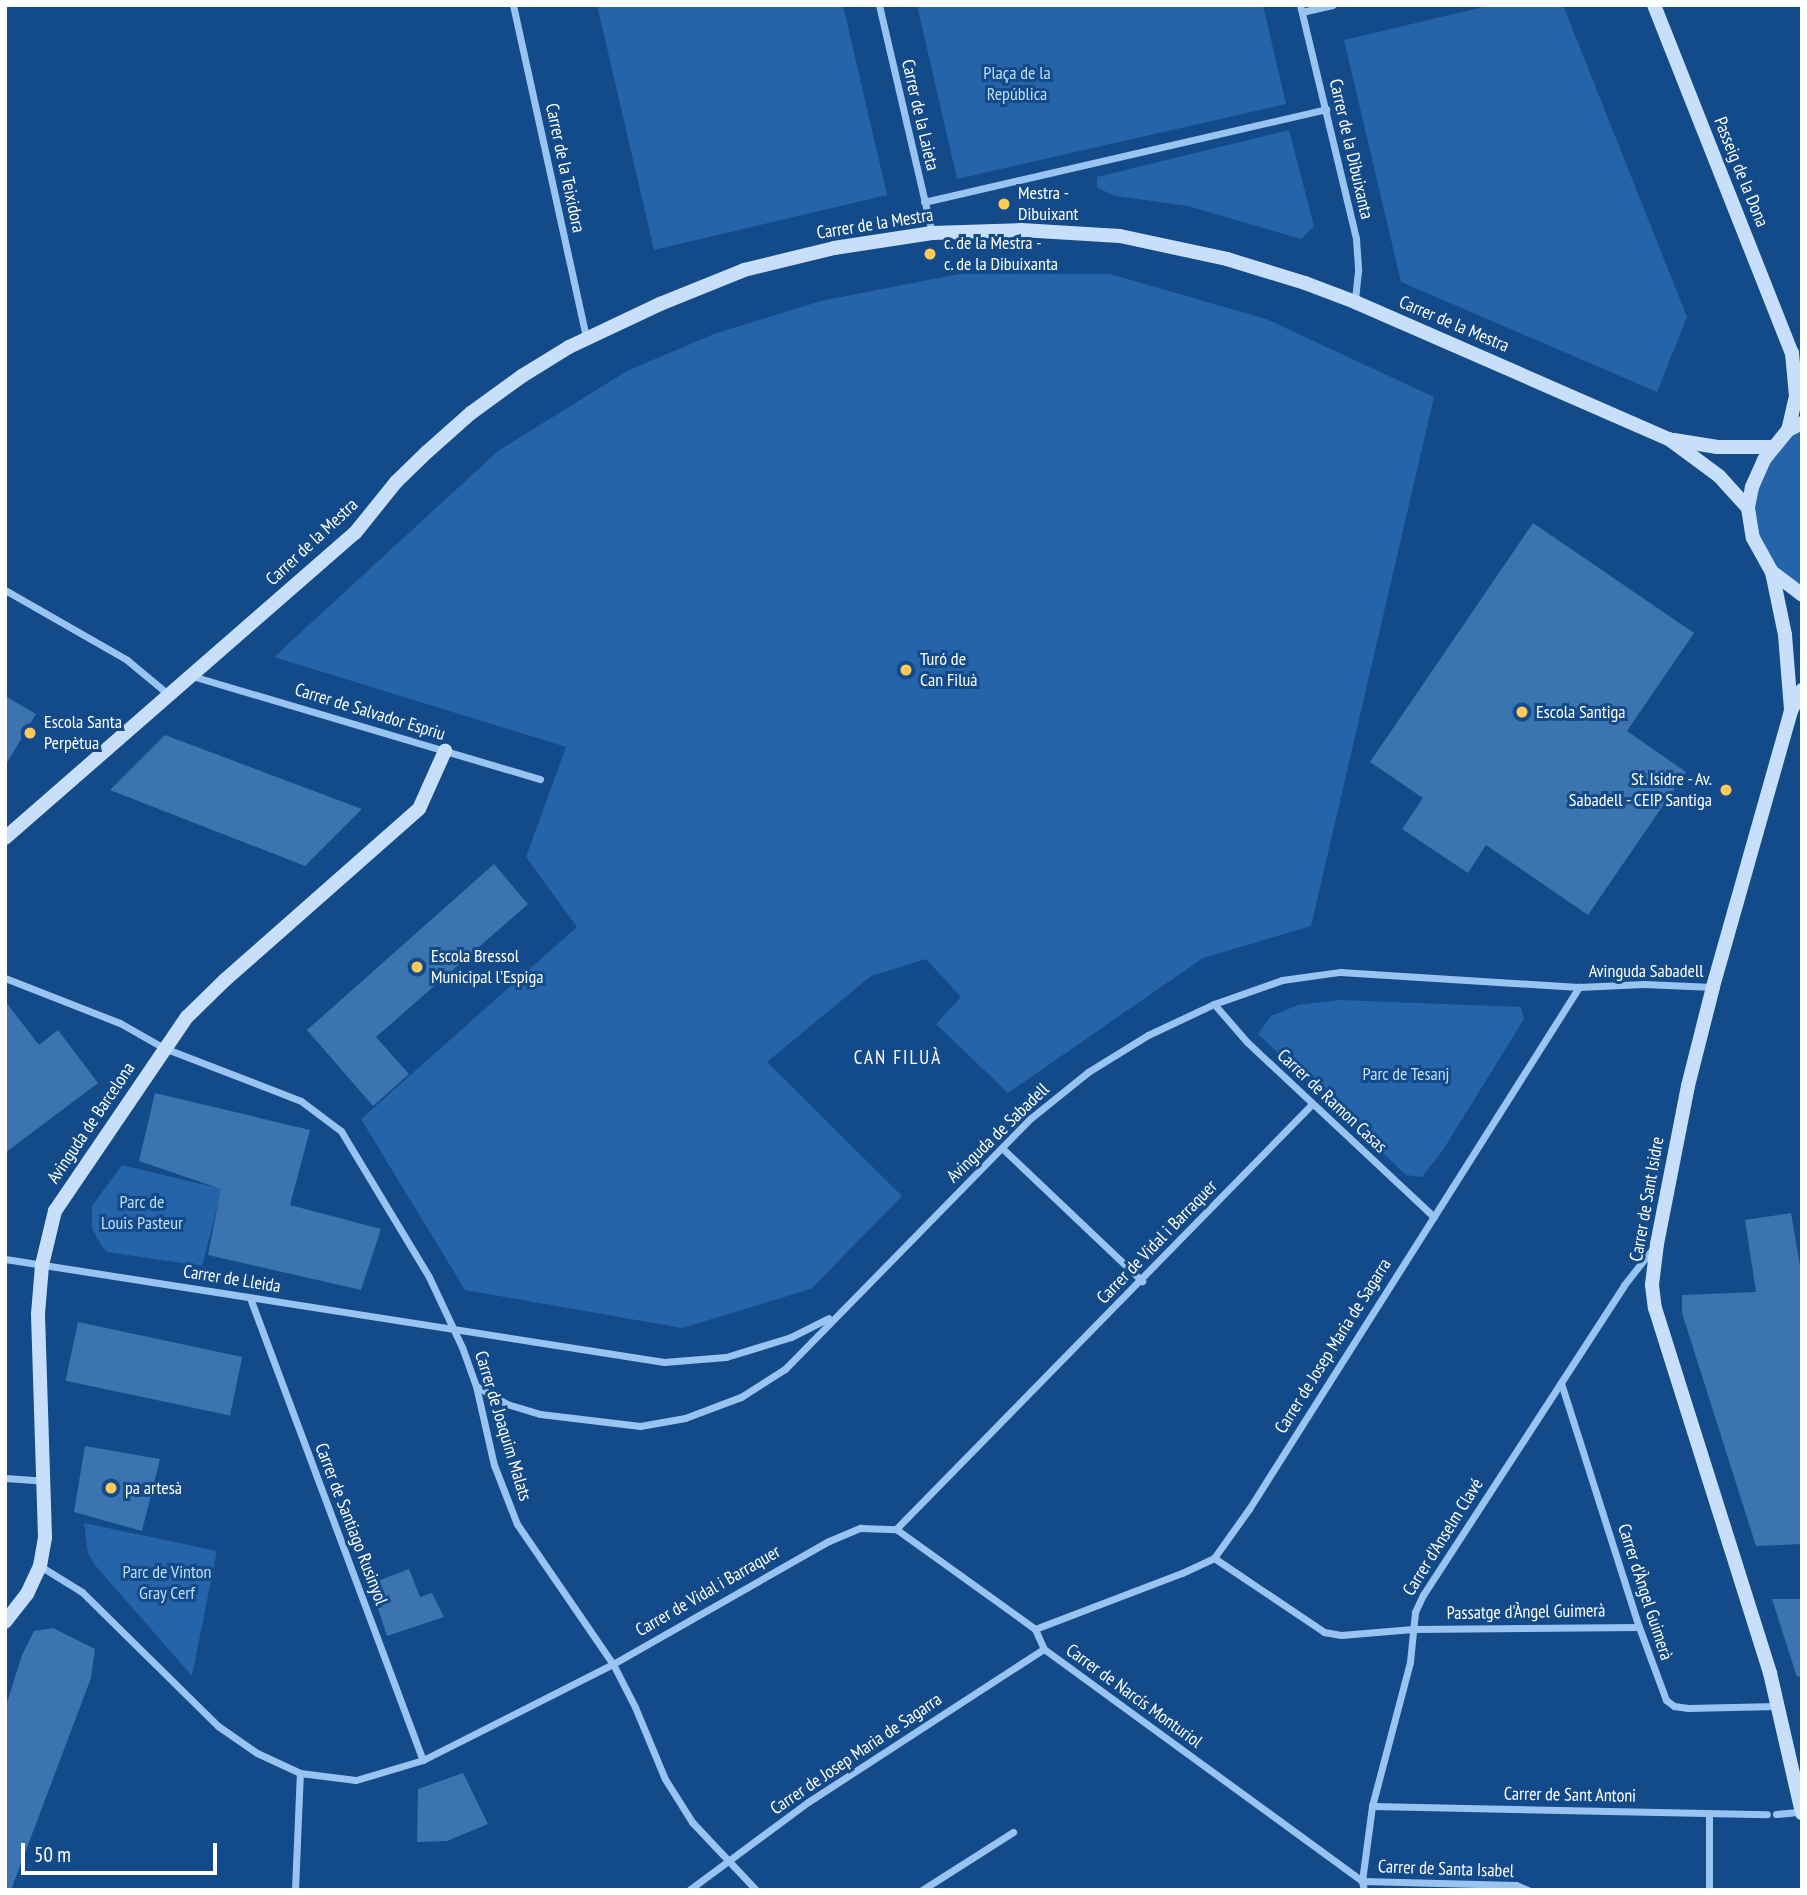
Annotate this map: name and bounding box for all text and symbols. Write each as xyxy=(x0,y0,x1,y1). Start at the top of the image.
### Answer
street label: Carrer de la Laieta xyxy=(897,57,943,173)
park label: Plaça de la República xyxy=(983,63,1051,106)
street label: Carrer de la Dibuixanta xyxy=(1324,77,1378,221)
street label: Carrer de la Teixidora xyxy=(541,101,589,235)
street label: Passeig de la Dona xyxy=(1709,114,1773,230)
place label: Mestra - Dibuixant xyxy=(1018,183,1078,226)
marker: Mestra - Dibuixant xyxy=(996,196,1012,212)
street label: Carrer de la Mestra xyxy=(815,204,935,244)
place label: c. de la Mestra - c. de la Dibuixanta xyxy=(944,233,1059,276)
marker: c. de la Mestra - c. de la Dibuixanta xyxy=(922,246,938,262)
street label: Carrer de la Mestra xyxy=(1396,291,1512,357)
street label: Carrer de la Mestra xyxy=(262,494,362,590)
place label: Turó de Can Filuà xyxy=(920,649,977,692)
marker: Turó de Can Filuà xyxy=(898,662,914,678)
street label: Carrer de Salvador Espriu xyxy=(292,679,448,745)
place label: Escola Santiga xyxy=(1536,701,1626,723)
marker: Escola Santiga xyxy=(1514,704,1530,720)
place label: Escola Santa Perpètua xyxy=(44,712,122,754)
marker: Escola Santa Perpètua xyxy=(22,725,38,741)
place label: St. Isidre - Av. Sabadell - CEIP Santiga xyxy=(1567,769,1712,812)
marker: St. Isidre - Av. Sabadell - CEIP Santiga xyxy=(1718,782,1734,798)
place label: Escola Bressol Municipal l'Espiga xyxy=(431,946,543,988)
marker: Escola Bressol Municipal l'Espiga xyxy=(409,959,425,975)
street label: Avinguda Sabadell xyxy=(1589,960,1703,982)
street label: Carrer de Ramon Casas xyxy=(1273,1045,1391,1157)
district label: CAN FILUÀ xyxy=(855,1047,941,1069)
street label: Avinguda de Barcelona xyxy=(43,1058,139,1188)
park label: Parc de Tesanj xyxy=(1362,1063,1450,1085)
street label: Avinguda de Sabadell xyxy=(942,1079,1054,1187)
street label: Carrer de Sant Isidre xyxy=(1625,1135,1669,1263)
street label: Carrer de Vidal i Barraquer xyxy=(1092,1176,1222,1308)
park label: Parc de Louis Pasteur xyxy=(101,1192,183,1234)
street label: Carrer de Josep Maria de Sagarra xyxy=(1270,1255,1396,1437)
street label: Carrer de Lleida xyxy=(182,1261,282,1297)
street label: Carrer de Joaquim Malats xyxy=(470,1348,536,1504)
street label: Carrer de Santiago Rusinyol xyxy=(310,1440,392,1608)
street label: Carrer d'Anselm Clavé xyxy=(1398,1474,1488,1600)
place label: pa artesà xyxy=(125,1477,182,1499)
marker: pa artesà xyxy=(103,1480,119,1496)
street label: Carrer d'Àngel Guimerà xyxy=(1613,1521,1677,1663)
street label: Carrer de Vidal i Barraquer xyxy=(632,1541,784,1641)
park label: Parc de Vinton Gray Cerf xyxy=(122,1562,212,1604)
street label: Passatge d'Àngel Guimerà xyxy=(1446,1600,1606,1624)
street label: Carrer de Narcís Monturiol xyxy=(1062,1639,1206,1753)
street label: Carrer de Josep Maria de Sagarra xyxy=(766,1689,946,1819)
street label: Carrer de Sant Antoni xyxy=(1503,1783,1637,1807)
scale bar xyxy=(24,1828,220,1872)
text: 50 m xyxy=(34,1841,71,1868)
street label: Carrer de Santa Isabel xyxy=(1378,1856,1514,1882)

